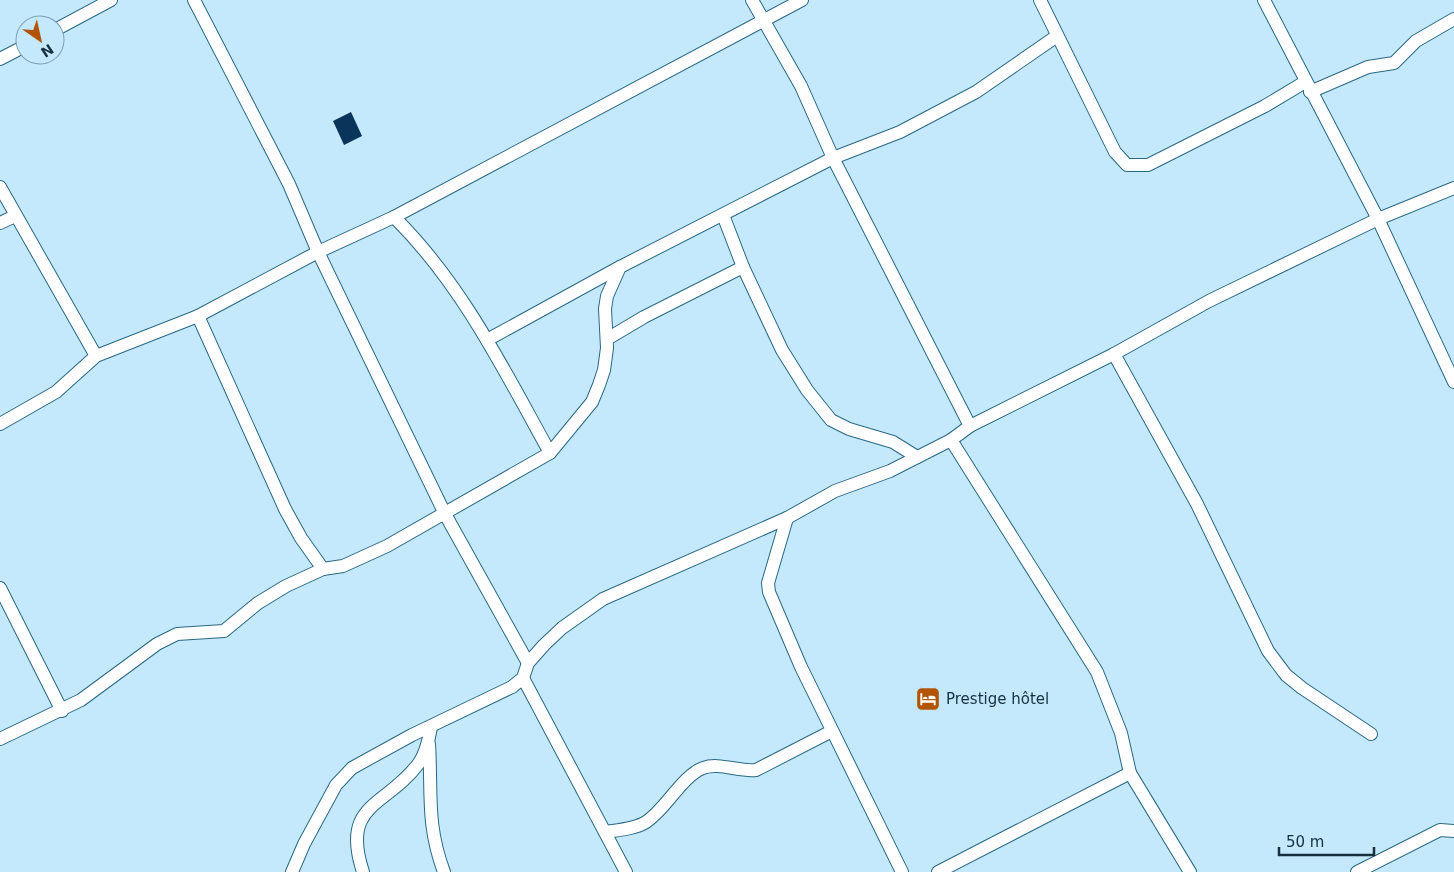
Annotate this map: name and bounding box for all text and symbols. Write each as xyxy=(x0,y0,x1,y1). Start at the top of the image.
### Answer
north arrow xyxy=(15,15,65,65)
text: N xyxy=(38,41,57,61)
hotel icon: Prestige hôtel xyxy=(915,686,941,712)
place label: Prestige hôtel xyxy=(946,690,1049,708)
scale bar xyxy=(1279,824,1374,856)
text: 50 m xyxy=(1286,833,1324,851)

